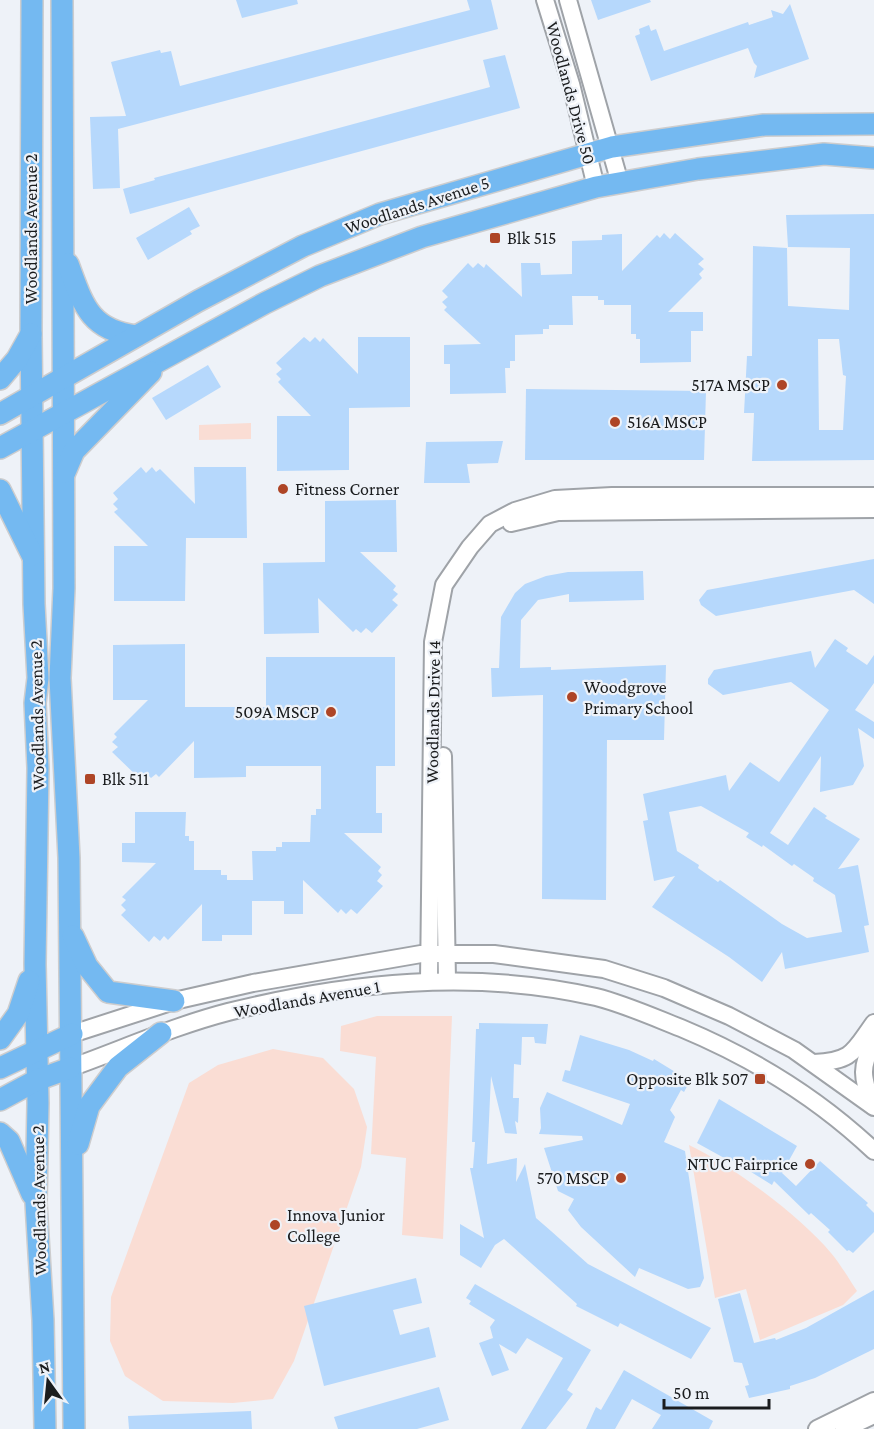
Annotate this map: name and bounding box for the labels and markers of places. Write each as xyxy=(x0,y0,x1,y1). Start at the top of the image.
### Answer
place label: Blk 515 xyxy=(507,228,556,248)
marker: Blk 515 xyxy=(488,231,502,245)
place label: 517A MSCP xyxy=(691,375,770,395)
marker: 517A MSCP xyxy=(775,378,789,392)
place label: 516A MSCP xyxy=(627,412,707,432)
marker: 516A MSCP xyxy=(608,415,622,429)
place label: Fitness Corner xyxy=(295,479,400,499)
marker: Fitness Corner xyxy=(276,482,290,496)
place label: Woodgrove Primary School xyxy=(584,677,693,718)
marker: Woodgrove Primary School xyxy=(565,690,579,704)
place label: 509A MSCP xyxy=(235,702,319,722)
marker: 509A MSCP xyxy=(324,705,338,719)
place label: Blk 511 xyxy=(102,769,149,789)
marker: Blk 511 xyxy=(83,772,97,786)
place label: Opposite Blk 507 xyxy=(626,1069,748,1089)
marker: Opposite Blk 507 xyxy=(753,1072,767,1086)
place label: NTUC Fairprice xyxy=(687,1154,798,1174)
marker: NTUC Fairprice xyxy=(803,1157,817,1171)
place label: 570 MSCP xyxy=(536,1168,609,1188)
marker: 570 MSCP xyxy=(614,1171,628,1185)
place label: Innova Junior College xyxy=(287,1205,386,1246)
marker: Innova Junior College xyxy=(268,1218,282,1232)

